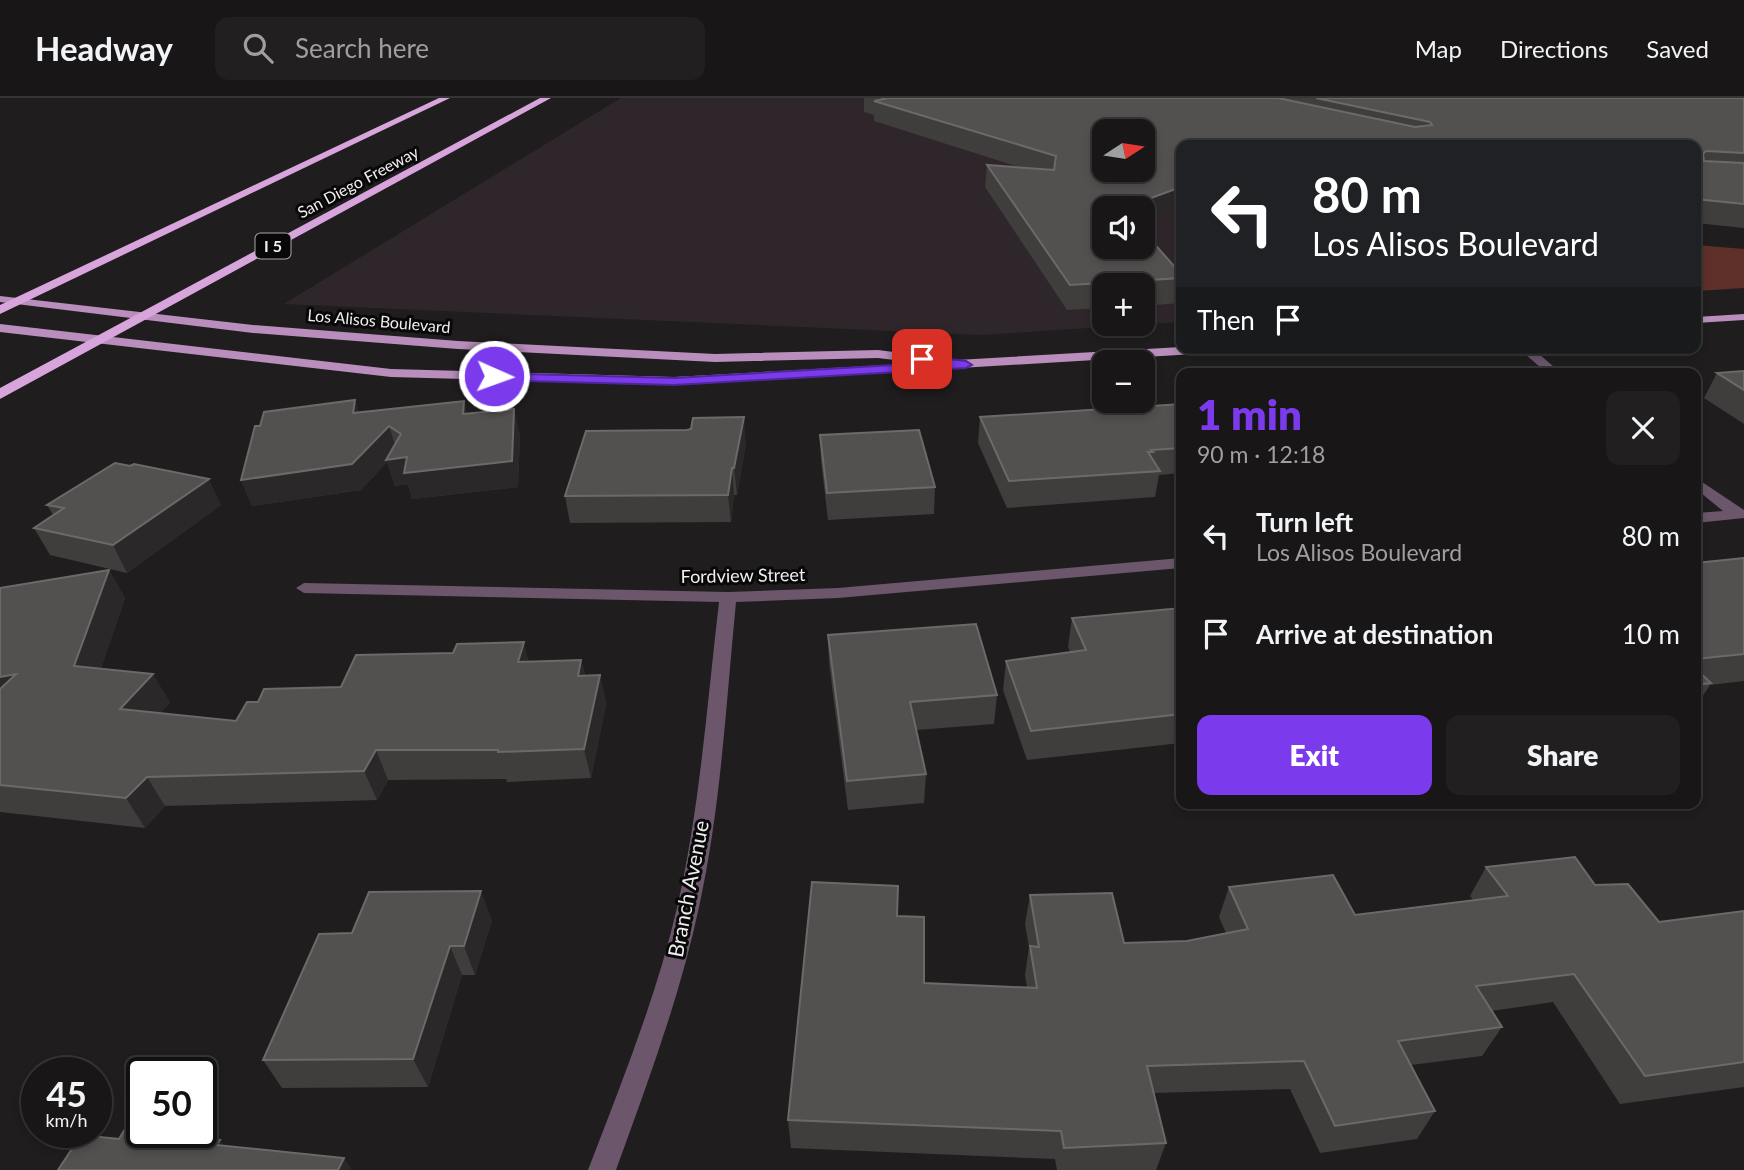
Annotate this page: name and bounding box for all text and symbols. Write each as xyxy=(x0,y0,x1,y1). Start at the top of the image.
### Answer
search box xyxy=(215,17,705,80)
text: Headway xyxy=(35,28,173,68)
icon: search xyxy=(239,29,277,67)
text: Search here xyxy=(295,32,429,64)
text: Map xyxy=(1415,34,1462,63)
text: Directions xyxy=(1500,34,1608,63)
text: Saved xyxy=(1646,34,1709,63)
north arrow xyxy=(1092,119,1155,182)
map controls xyxy=(1092,119,1155,413)
street label: San Diego Freeway xyxy=(294,141,422,221)
text: 80 m xyxy=(1312,165,1422,223)
icon: left xyxy=(1197,168,1288,259)
button: sound xyxy=(1092,196,1155,259)
text: Los Alisos Boulevard xyxy=(1312,224,1599,263)
road number: I 5 xyxy=(256,234,290,258)
button: + xyxy=(1092,273,1155,336)
icon: arrive xyxy=(1269,301,1307,339)
text: Then xyxy=(1197,304,1255,336)
street label: Los Alisos Boulevard xyxy=(307,305,451,336)
pin xyxy=(892,329,952,389)
position arrow xyxy=(457,339,531,413)
icon: arrive xyxy=(903,340,941,378)
button: − xyxy=(1092,350,1155,413)
text: 1 min xyxy=(1197,389,1302,439)
button: close xyxy=(1606,391,1680,465)
text: 90 m · 12:18 xyxy=(1197,440,1325,468)
text: Turn left xyxy=(1256,506,1353,538)
icon: left xyxy=(1197,517,1235,555)
text: 80 m xyxy=(1622,520,1680,552)
text: Los Alisos Boulevard xyxy=(1256,538,1462,566)
street label: Fordview Street xyxy=(680,563,806,587)
icon: arrive xyxy=(1197,615,1235,653)
text: Arrive at destination xyxy=(1256,618,1493,650)
text: 10 m xyxy=(1622,618,1680,650)
button: Exit xyxy=(1197,715,1432,795)
button: Share xyxy=(1446,715,1680,795)
street label: Branch Avenue xyxy=(662,818,713,959)
speed limit sign: 50 xyxy=(126,1057,217,1148)
text: 45 xyxy=(46,1072,87,1114)
text: km/h xyxy=(45,1109,88,1131)

